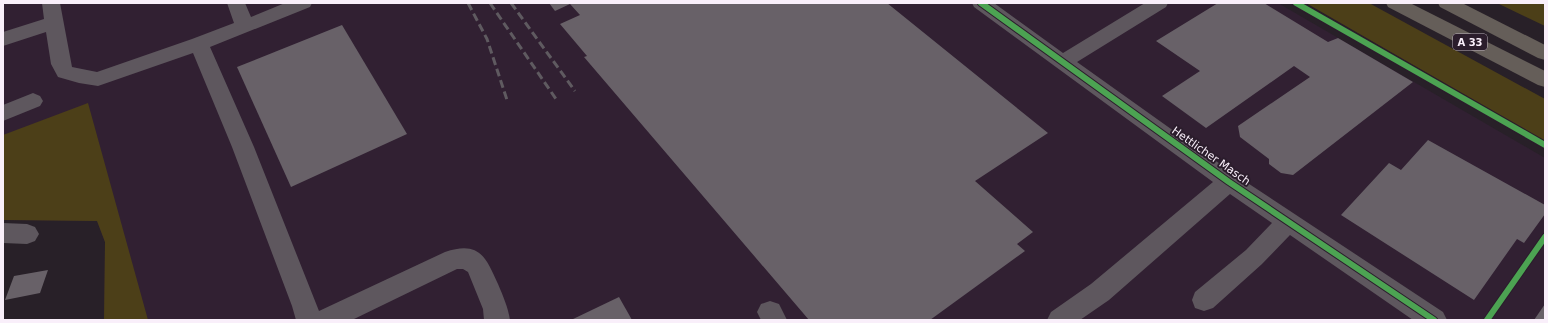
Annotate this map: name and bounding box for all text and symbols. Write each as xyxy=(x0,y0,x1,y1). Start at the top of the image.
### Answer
road number: A 33 xyxy=(1453,34,1487,50)
street label: Hettlicher Masch xyxy=(1169,124,1253,188)

